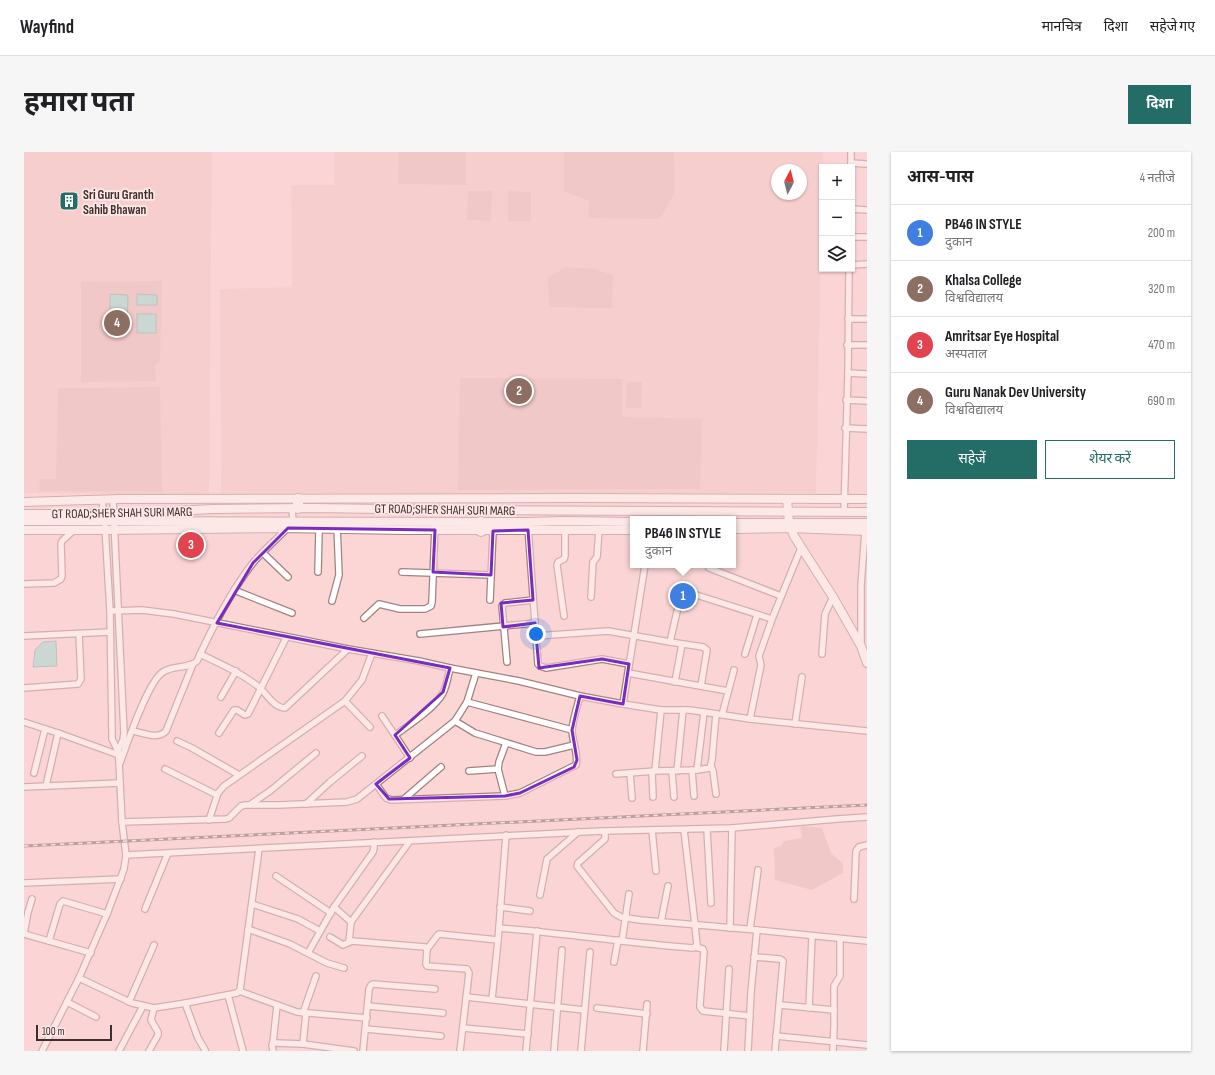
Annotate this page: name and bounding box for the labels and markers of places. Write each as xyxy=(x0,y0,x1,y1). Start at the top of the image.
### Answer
place label: Sri Guru Granth Sahib Bhawan xyxy=(83,187,154,218)
building icon: Sri Guru Granth Sahib Bhawan xyxy=(58,190,80,212)
pin: 4 xyxy=(104,308,130,338)
pin: 2 xyxy=(506,376,532,406)
pin: 3 xyxy=(178,530,204,560)
pin: 1 xyxy=(670,581,696,611)

